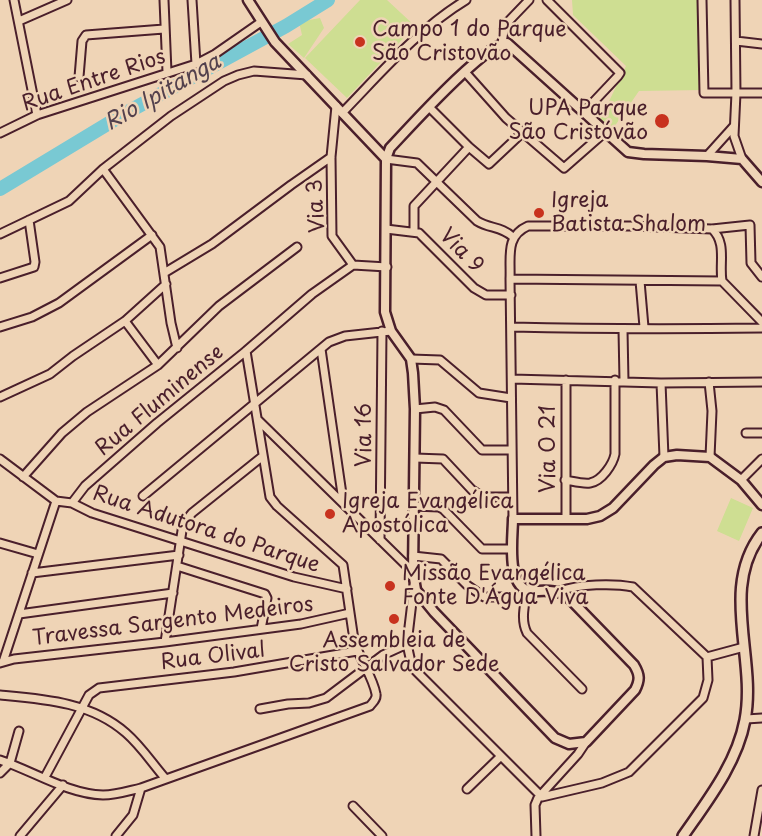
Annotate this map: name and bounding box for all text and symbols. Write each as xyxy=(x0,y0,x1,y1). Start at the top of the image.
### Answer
place label: Campo 1 do Parque São Cristovão xyxy=(372,17,567,67)
marker: Campo 1 do Parque São Cristovão xyxy=(353,35,367,49)
street label: Rua Entre Rios xyxy=(19,45,169,117)
water label: Rio Ipitanga xyxy=(100,49,226,137)
place label: UPA Parque São Cristóvão xyxy=(509,96,648,146)
marker: UPA Parque São Cristóvão xyxy=(653,112,671,130)
street label: Via 3 xyxy=(303,178,331,234)
place label: Igreja Batista Shalom xyxy=(551,188,706,238)
marker: Igreja Batista Shalom xyxy=(532,206,546,220)
street label: Via 9 xyxy=(434,223,488,279)
street label: Rua Fluminense xyxy=(91,340,229,462)
street label: Via 16 xyxy=(352,403,378,467)
street label: Via O 21 xyxy=(536,405,562,493)
street label: Rua Adutora do Parque xyxy=(89,481,323,579)
place label: Igreja Evangélica Apostólica xyxy=(342,489,514,539)
marker: Igreja Evangélica Apostólica xyxy=(323,507,337,521)
place label: Missão Evangélica Fonte D'Água Viva xyxy=(402,561,588,611)
marker: Missão Evangélica Fonte D'Água Viva xyxy=(383,579,397,593)
street label: Travessa Sargento Medeiros xyxy=(31,592,315,652)
marker: Assembleia de Cristo Salvador Sede xyxy=(387,612,401,626)
place label: Assembleia de Cristo Salvador Sede xyxy=(289,628,499,678)
street label: Rua Olival xyxy=(159,638,267,676)

